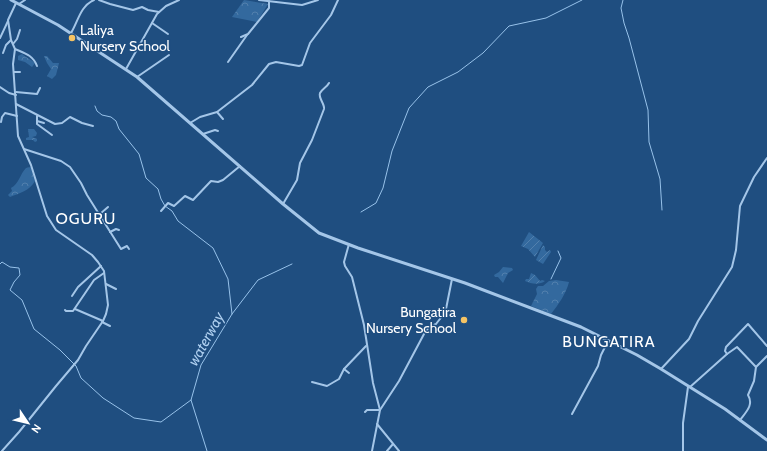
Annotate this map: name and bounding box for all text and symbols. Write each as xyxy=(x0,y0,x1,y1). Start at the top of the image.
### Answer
place label: Laliya Nursery School xyxy=(80,21,171,55)
marker: Laliya Nursery School xyxy=(67,33,77,43)
district label: OGURU xyxy=(56,209,116,228)
place label: Bungatira Nursery School xyxy=(366,303,457,337)
water label: waterway xyxy=(184,308,229,369)
marker: Bungatira Nursery School xyxy=(459,315,469,325)
district label: BUNGATIRA xyxy=(562,332,656,351)
north arrow xyxy=(8,403,48,443)
text: N xyxy=(28,422,44,436)

